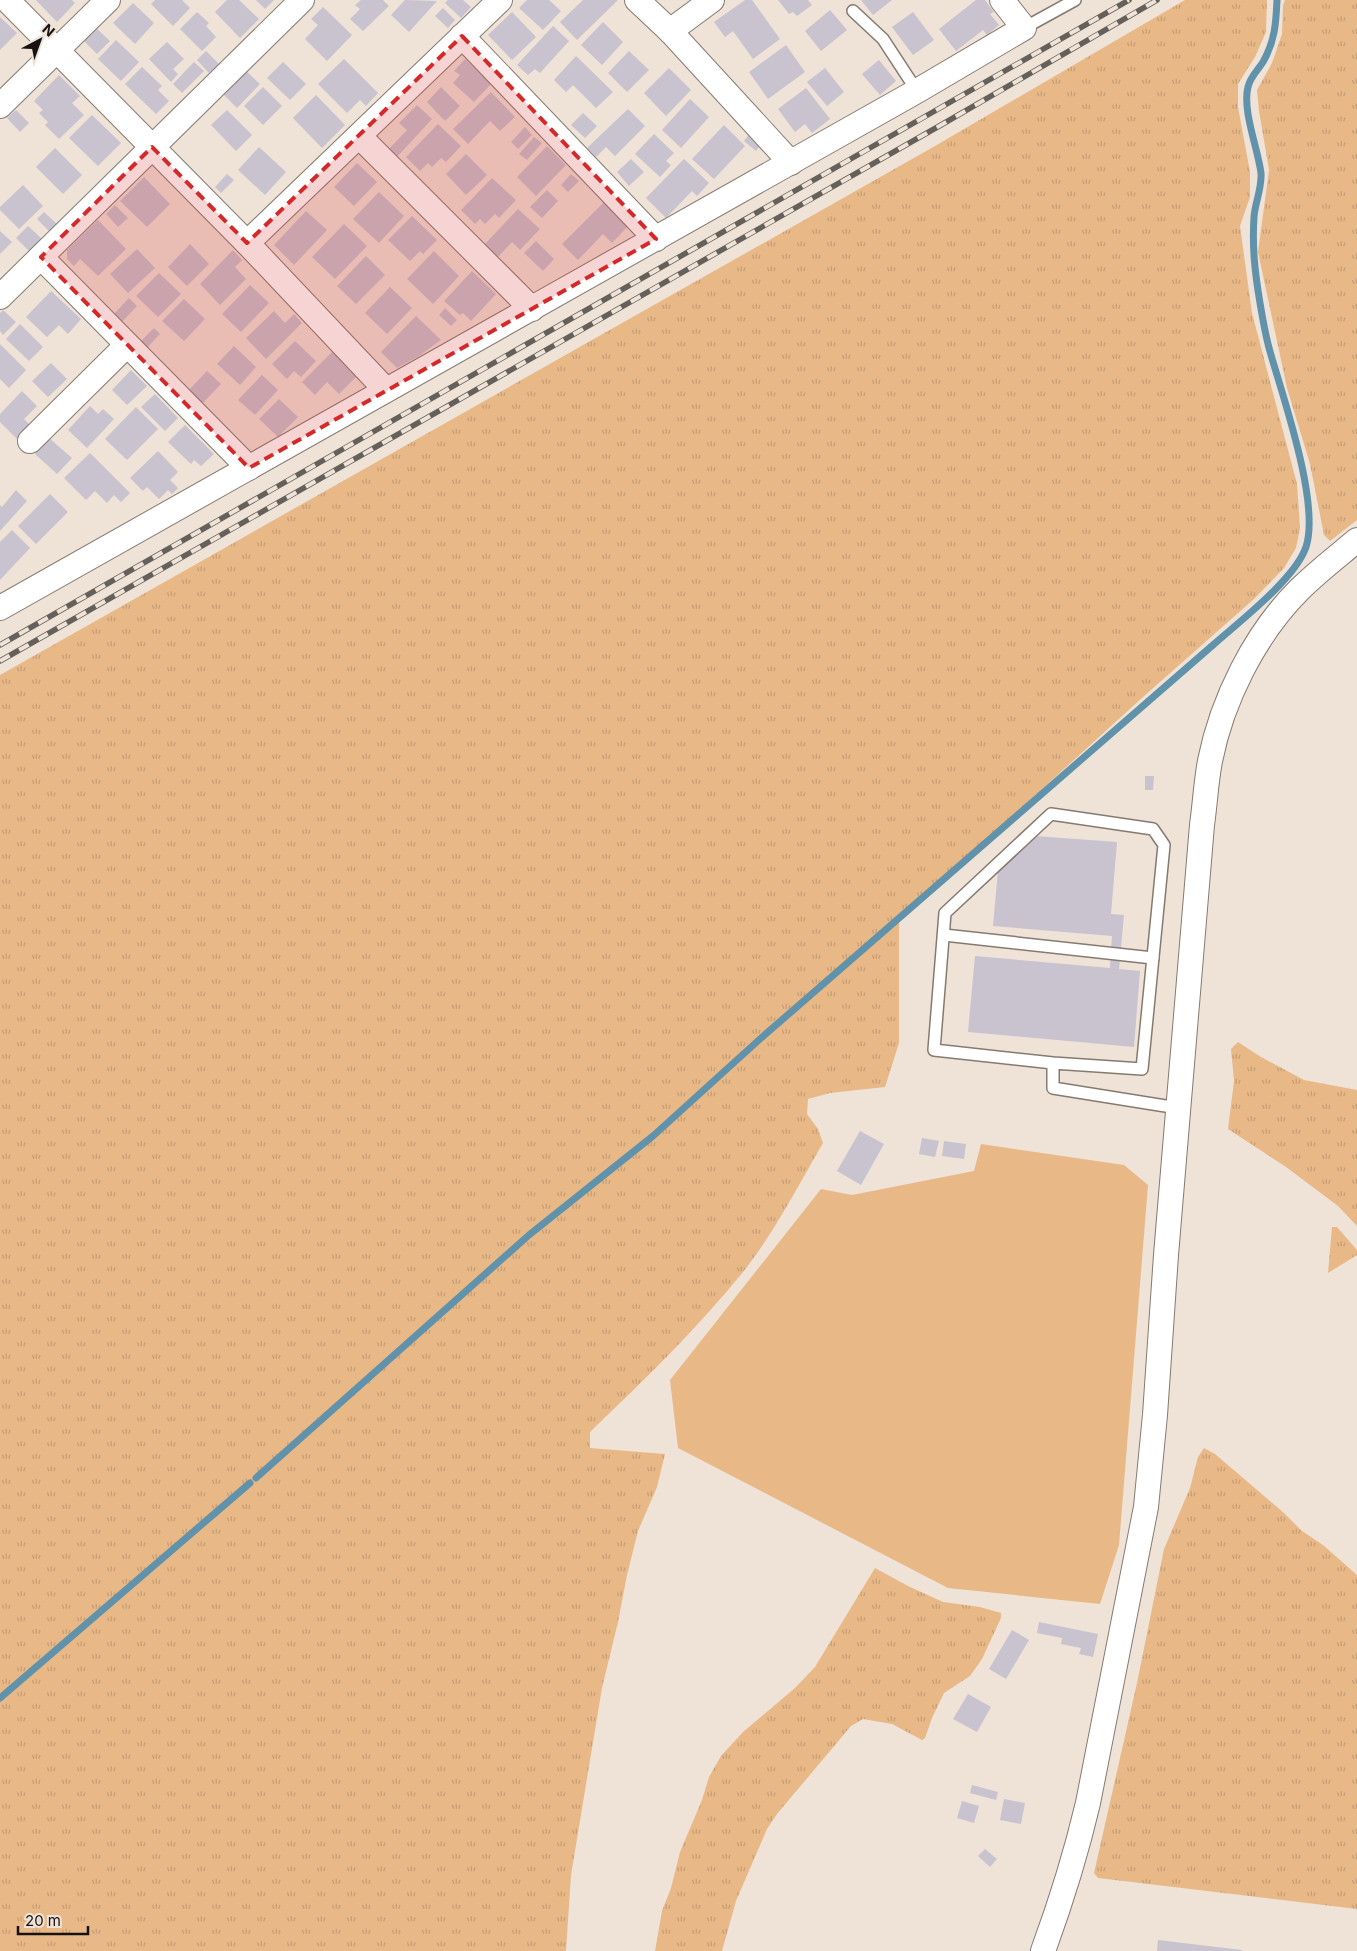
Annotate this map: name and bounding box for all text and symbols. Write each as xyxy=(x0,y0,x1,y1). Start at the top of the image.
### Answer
north arrow xyxy=(15,15,65,65)
text: N xyxy=(39,20,58,40)
scale bar xyxy=(18,1904,88,1936)
text: 20 m xyxy=(25,1911,61,1930)

